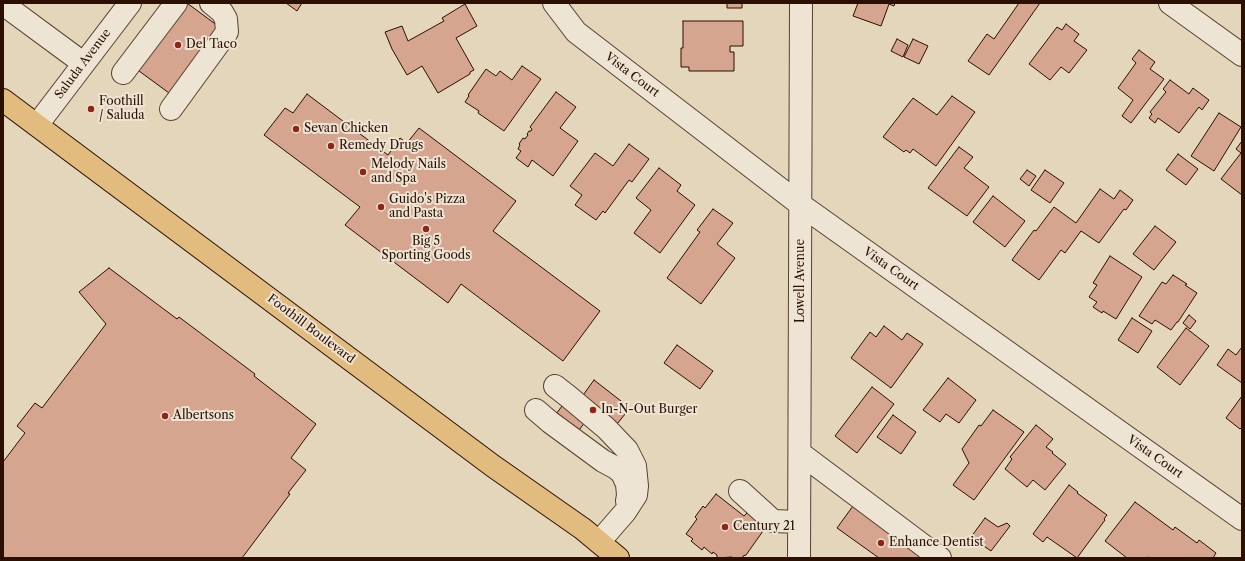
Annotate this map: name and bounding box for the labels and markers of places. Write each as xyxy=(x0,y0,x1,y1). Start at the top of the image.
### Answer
place label: Del Taco xyxy=(186,38,237,52)
marker: Del Taco xyxy=(173,40,183,50)
place label: Foothill / Saluda xyxy=(99,95,145,123)
marker: Foothill / Saluda xyxy=(86,104,96,114)
place label: Sevan Chicken xyxy=(304,122,388,136)
marker: Sevan Chicken xyxy=(291,124,301,134)
place label: Remedy Drugs xyxy=(339,139,423,153)
marker: Remedy Drugs xyxy=(326,141,336,151)
place label: Melody Nails and Spa xyxy=(371,158,446,186)
marker: Melody Nails and Spa xyxy=(358,167,368,177)
place label: Guido's Pizza and Pasta xyxy=(389,193,465,221)
marker: Guido's Pizza and Pasta xyxy=(376,202,386,212)
marker: Big 5 Sporting Goods xyxy=(421,224,431,234)
place label: Big 5 Sporting Goods xyxy=(382,235,470,263)
place label: In-N-Out Burger xyxy=(601,403,697,417)
marker: In-N-Out Burger xyxy=(588,405,598,415)
place label: Albertsons xyxy=(173,409,234,423)
marker: Albertsons xyxy=(160,411,170,421)
place label: Century 21 xyxy=(733,520,795,534)
marker: Century 21 xyxy=(720,522,730,532)
place label: Enhance Dentist xyxy=(889,536,984,550)
marker: Enhance Dentist xyxy=(876,538,886,548)

